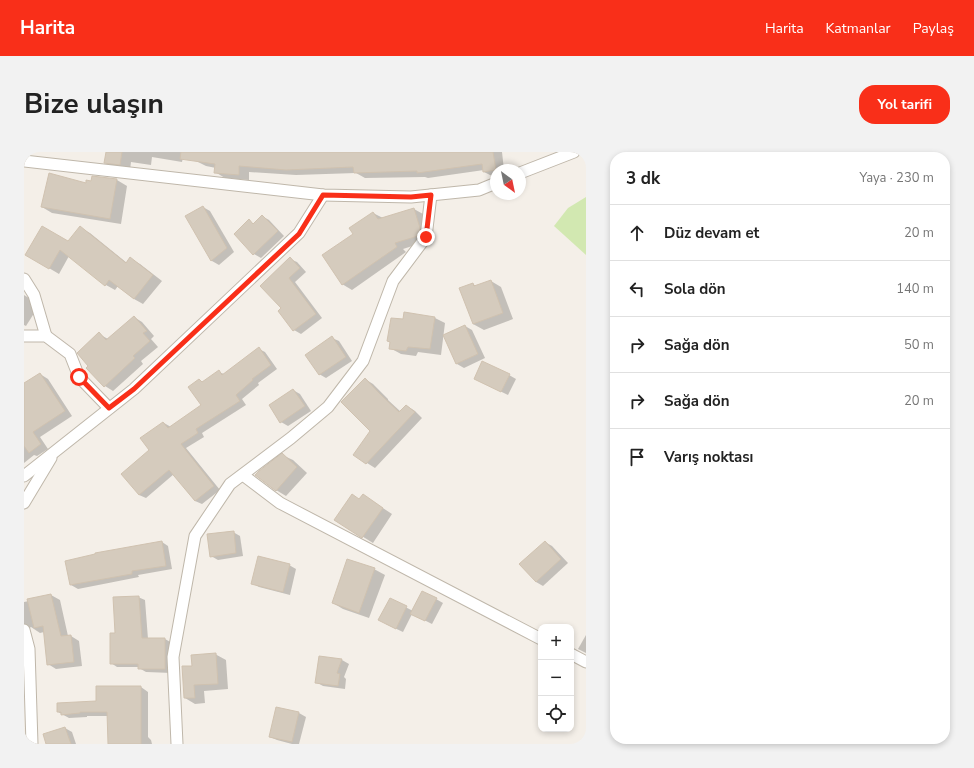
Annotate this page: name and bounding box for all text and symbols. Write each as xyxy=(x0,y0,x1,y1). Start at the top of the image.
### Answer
text: Harita xyxy=(20,15,75,41)
text: Harita xyxy=(765,19,804,38)
text: Katmanlar xyxy=(826,19,891,38)
text: Paylaş xyxy=(913,19,954,38)
text: Bize ulaşın xyxy=(24,85,164,123)
button: Yol tarifi xyxy=(859,85,950,124)
north arrow xyxy=(490,164,526,200)
text: 3 dk xyxy=(626,167,660,190)
text: Yaya · 230 m xyxy=(859,169,934,187)
icon: ahead xyxy=(626,222,648,244)
text: Düz devam et xyxy=(664,223,759,243)
text: 20 m xyxy=(904,224,934,242)
route end xyxy=(417,228,435,246)
icon: left xyxy=(626,278,648,300)
text: Sola dön xyxy=(664,279,726,299)
text: 140 m xyxy=(896,280,934,298)
icon: right xyxy=(626,334,648,356)
text: Sağa dön xyxy=(664,335,729,355)
text: 50 m xyxy=(904,336,934,354)
route start xyxy=(70,368,88,386)
icon: right xyxy=(626,390,648,412)
text: Sağa dön xyxy=(664,391,729,411)
text: 20 m xyxy=(904,392,934,410)
icon: arrive xyxy=(626,446,648,468)
text: Varış noktası xyxy=(664,447,753,467)
map controls xyxy=(538,624,574,732)
button: + xyxy=(538,624,574,660)
button: − xyxy=(538,660,574,696)
button: locate xyxy=(538,696,574,732)

